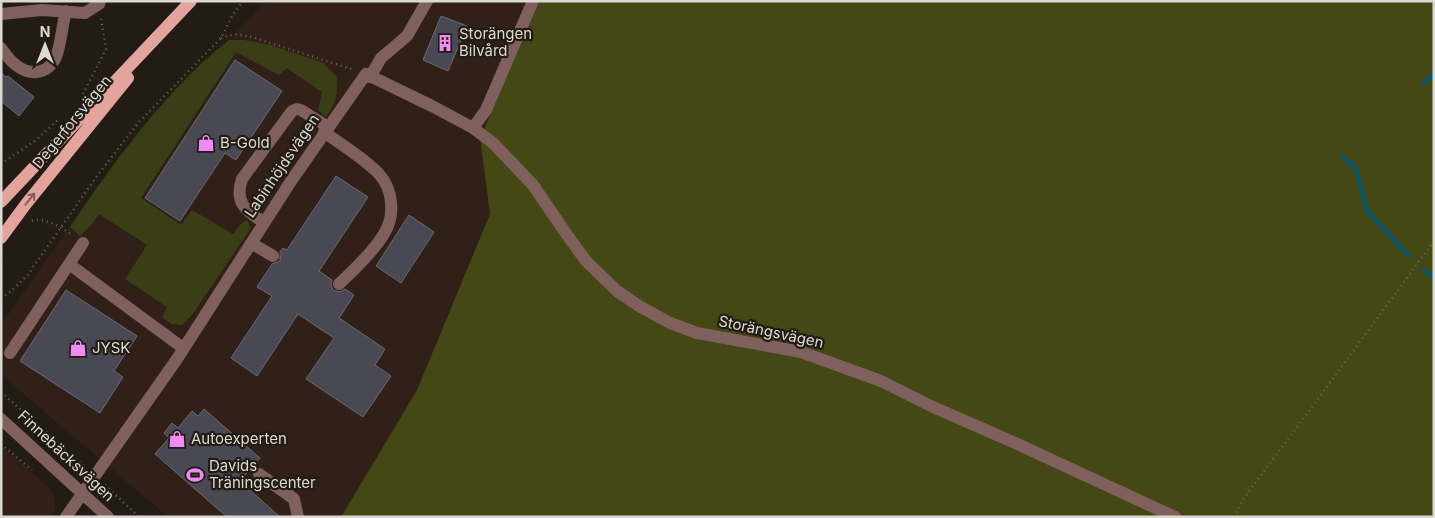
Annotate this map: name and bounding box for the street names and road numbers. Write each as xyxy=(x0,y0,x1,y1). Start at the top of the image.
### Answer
street label: Degerforsvägen xyxy=(28,71,115,172)
street label: Labinhöjdsvägen xyxy=(240,110,323,221)
street label: Storängsvägen xyxy=(717,311,825,352)
street label: Finnebäcksvägen xyxy=(14,406,119,505)

